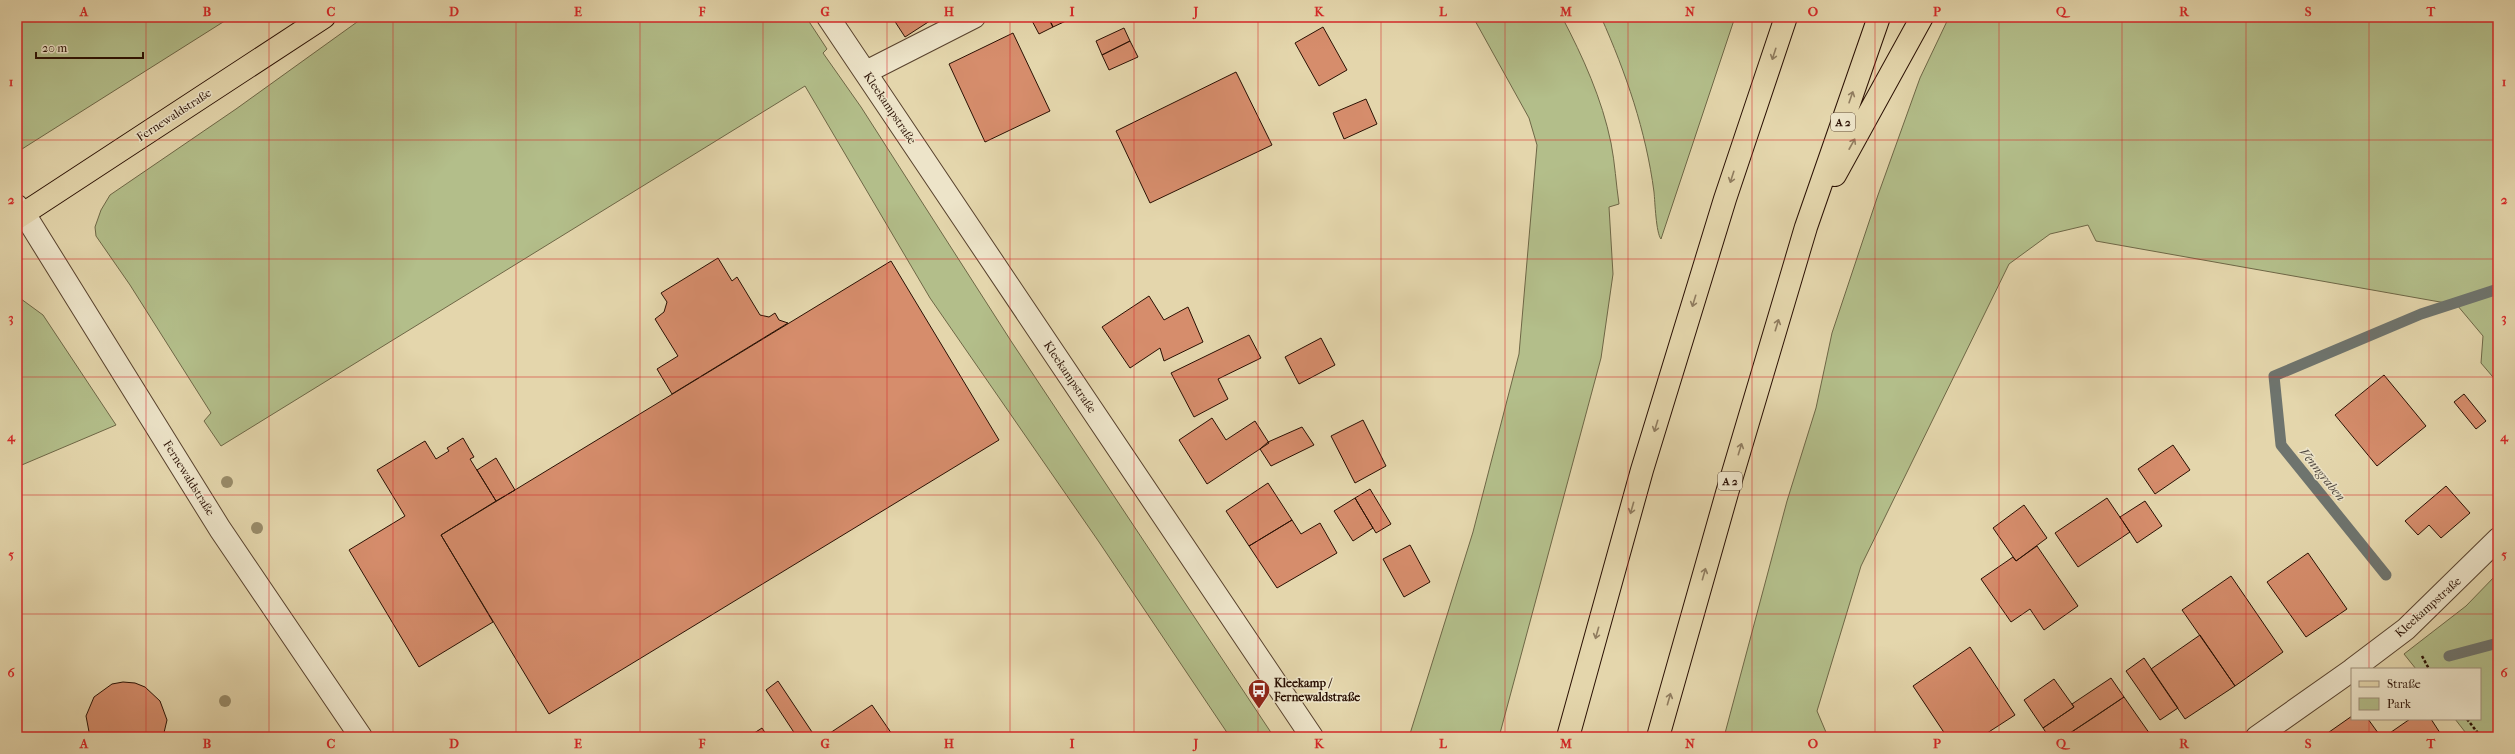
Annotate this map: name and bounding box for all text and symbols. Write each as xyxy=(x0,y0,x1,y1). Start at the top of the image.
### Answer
text: A xyxy=(79,4,89,19)
text: B xyxy=(203,4,212,19)
text: C xyxy=(327,4,336,19)
text: D xyxy=(449,4,459,19)
text: E xyxy=(574,4,582,19)
text: F xyxy=(698,4,706,19)
text: G xyxy=(820,4,830,19)
text: H xyxy=(944,4,955,19)
text: I xyxy=(1069,4,1075,19)
text: J xyxy=(1192,4,1199,20)
text: K xyxy=(1314,4,1325,19)
text: L xyxy=(1439,4,1448,19)
text: M xyxy=(1559,4,1572,19)
text: N xyxy=(1685,4,1695,19)
text: O xyxy=(1808,4,1818,19)
text: P xyxy=(1933,4,1941,19)
text: Q xyxy=(2056,4,2071,19)
text: R xyxy=(2179,4,2190,19)
text: S xyxy=(2305,4,2312,19)
text: T xyxy=(2426,4,2437,19)
scale bar xyxy=(36,34,143,60)
text: 20 m xyxy=(42,41,67,55)
one-way arrow xyxy=(1769,48,1777,60)
street label: Kleekampstraße xyxy=(861,69,919,147)
text: 1 xyxy=(9,74,14,89)
text: 1 xyxy=(2502,74,2507,89)
street label: Fernewaldstraße xyxy=(134,86,214,144)
one-way arrow xyxy=(1848,91,1855,104)
road number: A 2 xyxy=(1831,113,1855,131)
one-way arrow xyxy=(1849,138,1857,150)
one-way arrow xyxy=(1728,171,1736,183)
text: 2 xyxy=(8,192,15,207)
text: 2 xyxy=(2501,192,2508,207)
one-way arrow xyxy=(1690,295,1697,308)
text: 3 xyxy=(8,310,14,326)
text: 3 xyxy=(2501,310,2507,326)
one-way arrow xyxy=(1774,319,1781,332)
street label: Kleekampstraße xyxy=(1041,338,1099,416)
one-way arrow xyxy=(1652,419,1659,432)
text: 4 xyxy=(6,429,16,445)
text: 4 xyxy=(2499,429,2509,445)
street label: Fernewaldstraße xyxy=(160,438,218,518)
one-way arrow xyxy=(1737,443,1744,456)
water label: Venngraben xyxy=(2297,445,2349,504)
road number: A 2 xyxy=(1718,472,1742,490)
one-way arrow xyxy=(1628,501,1635,514)
text: 5 xyxy=(8,547,14,562)
text: 5 xyxy=(2501,547,2507,562)
one-way arrow xyxy=(1701,568,1708,581)
street label: Kleekampstraße xyxy=(2392,574,2464,640)
one-way arrow xyxy=(1593,626,1600,639)
text: 6 xyxy=(7,665,15,680)
text: 6 xyxy=(2500,665,2508,680)
legend xyxy=(2351,668,2481,720)
place label: Kleekamp / Fernewaldstraße xyxy=(1273,676,1360,704)
bus stop icon: Kleekamp / Fernewaldstraße xyxy=(1246,677,1272,710)
text: Straße xyxy=(2387,677,2421,691)
one-way arrow xyxy=(1666,693,1673,706)
text: Park xyxy=(2387,697,2412,711)
text: A xyxy=(79,736,89,751)
text: B xyxy=(203,736,212,751)
text: C xyxy=(327,736,336,751)
text: D xyxy=(449,736,459,751)
text: E xyxy=(574,736,582,751)
text: F xyxy=(698,736,706,751)
text: G xyxy=(820,736,830,751)
text: H xyxy=(944,736,955,751)
text: I xyxy=(1069,736,1075,751)
text: J xyxy=(1192,736,1199,752)
text: K xyxy=(1314,736,1325,751)
text: L xyxy=(1439,736,1448,751)
text: M xyxy=(1559,736,1572,751)
text: N xyxy=(1685,736,1695,751)
text: O xyxy=(1808,736,1818,751)
text: P xyxy=(1933,736,1941,751)
text: Q xyxy=(2056,736,2071,751)
text: R xyxy=(2179,736,2190,751)
text: S xyxy=(2305,736,2312,751)
text: T xyxy=(2426,736,2437,751)

